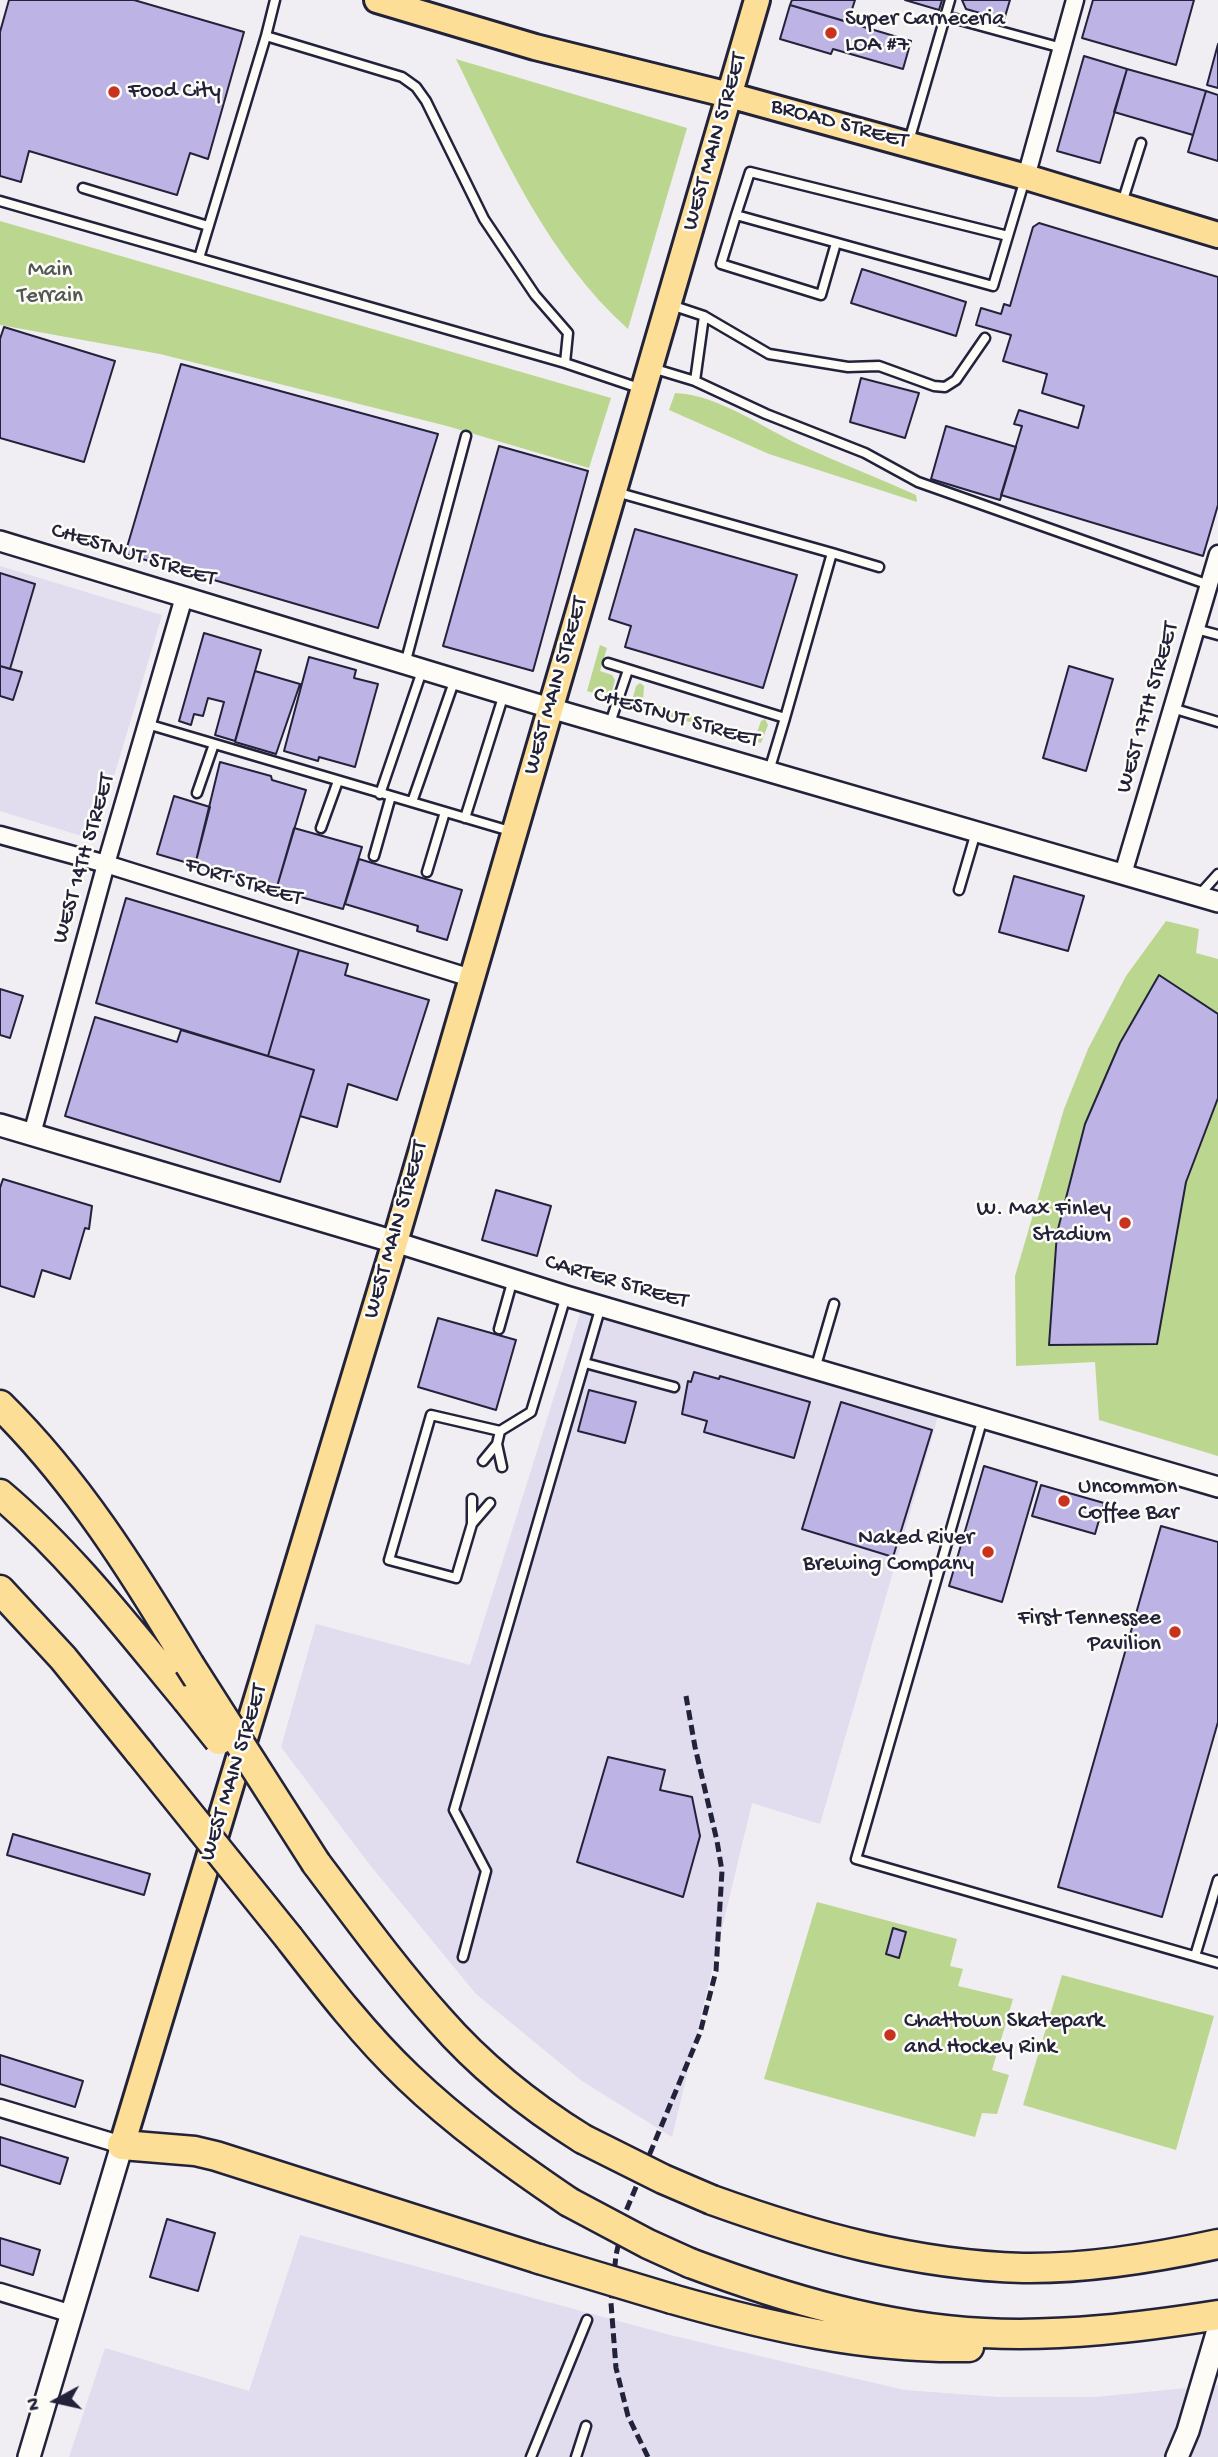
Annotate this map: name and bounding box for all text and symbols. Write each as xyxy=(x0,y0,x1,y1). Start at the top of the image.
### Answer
place label: Super Carneceria LOA #7 xyxy=(845,6,1005,60)
marker: Super Carneceria LOA #7 xyxy=(823,25,839,41)
street label: WEST MAIN STREET xyxy=(677,50,755,234)
place label: Food City xyxy=(128,78,221,106)
marker: Food City xyxy=(106,84,122,100)
street label: BROAD STREET xyxy=(767,93,911,157)
park label: Main Terrain xyxy=(17,257,83,311)
street label: CHESTNUT STREET xyxy=(47,518,219,594)
street label: WEST MAIN STREET xyxy=(518,594,596,778)
street label: WEST 17TH STREET xyxy=(1111,619,1187,797)
street label: CHESTNUT STREET xyxy=(590,682,762,756)
street label: WEST 14TH STREET xyxy=(48,771,122,947)
street label: FORT STREET xyxy=(181,852,305,914)
street label: WEST MAIN STREET xyxy=(358,1138,436,1322)
place label: W. Max Finley Stadium xyxy=(977,1196,1111,1250)
marker: W. Max Finley Stadium xyxy=(1117,1215,1133,1231)
street label: CARTER STREET xyxy=(541,1249,691,1317)
place label: Uncommon Coffee Bar xyxy=(1078,1474,1178,1528)
marker: Uncommon Coffee Bar xyxy=(1056,1493,1072,1509)
place label: Naked River Brewing Company xyxy=(803,1525,974,1579)
marker: Naked River Brewing Company xyxy=(980,1544,996,1560)
place label: First Tennessee Pavilion xyxy=(1018,1605,1161,1659)
marker: First Tennessee Pavilion xyxy=(1167,1624,1183,1640)
street label: WEST MAIN STREET xyxy=(195,1681,275,1865)
place label: Chattown Skatepark and Hockey Rink xyxy=(904,2008,1104,2062)
marker: Chattown Skatepark and Hockey Rink xyxy=(882,2027,898,2043)
north arrow xyxy=(21,2366,91,2436)
text: N xyxy=(22,2396,47,2412)

